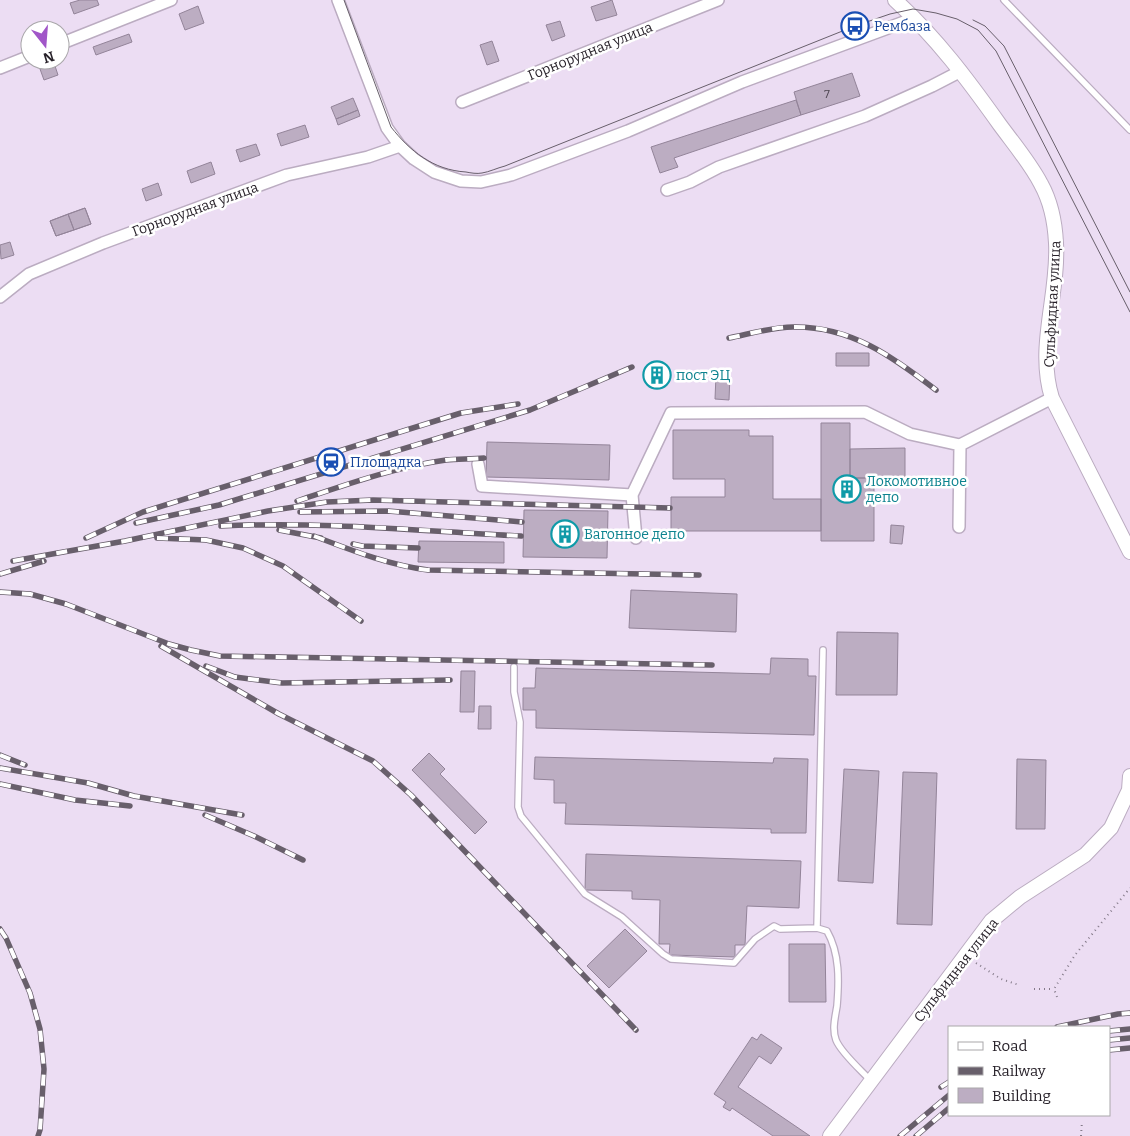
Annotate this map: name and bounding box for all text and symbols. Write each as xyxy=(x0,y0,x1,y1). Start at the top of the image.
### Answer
bus stop icon: Рембаза xyxy=(840,11,870,41)
place label: Рембаза xyxy=(874,18,931,35)
street label: Горнорудная улица xyxy=(525,19,655,84)
north arrow xyxy=(20,20,70,70)
text: N xyxy=(41,47,56,67)
house number: 7 xyxy=(824,88,830,101)
street label: Горнорудная улица xyxy=(130,179,261,240)
street label: Сульфидная улица xyxy=(1041,240,1064,368)
building icon: пост ЭЦ xyxy=(642,360,672,390)
place label: пост ЭЦ xyxy=(676,367,730,384)
station icon: Площадка xyxy=(316,447,346,477)
place label: Площадка xyxy=(350,454,422,471)
place label: Локомотивное депо xyxy=(866,473,967,506)
building icon: Локомотивное депо xyxy=(832,474,862,504)
building icon: Вагонное депо xyxy=(550,519,580,549)
place label: Вагонное депо xyxy=(584,526,685,543)
street label: Сульфидная улица xyxy=(911,915,1002,1026)
legend xyxy=(948,1026,1110,1116)
text: Road xyxy=(992,1037,1027,1055)
text: Railway xyxy=(992,1062,1046,1080)
text: Building xyxy=(992,1087,1051,1105)

